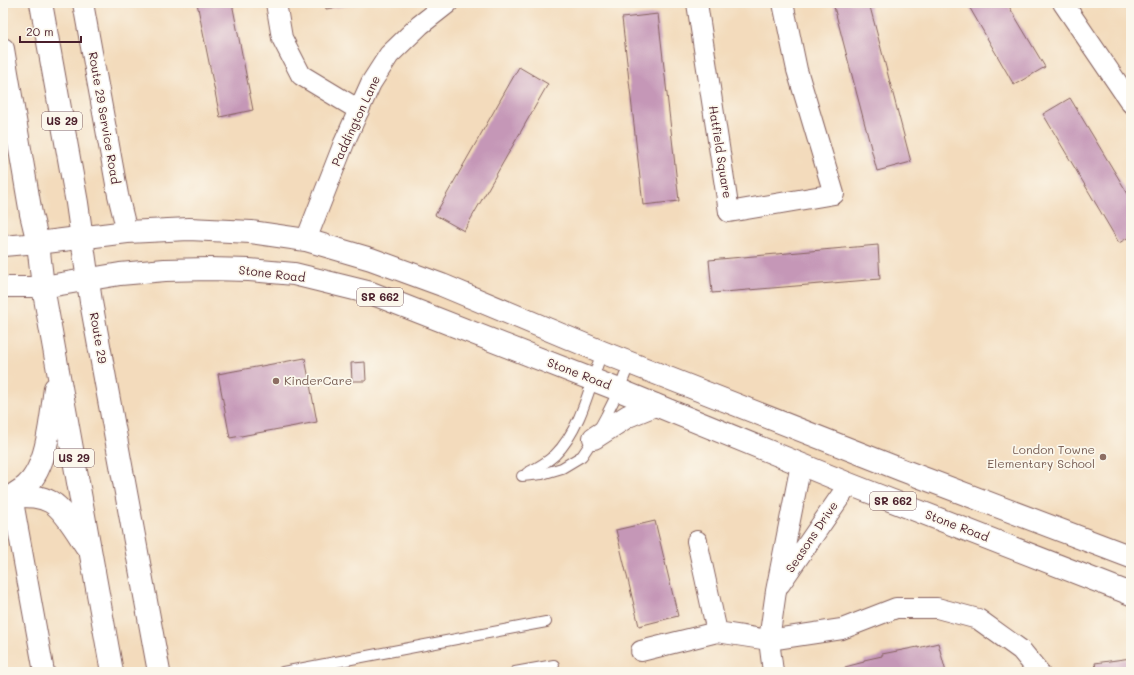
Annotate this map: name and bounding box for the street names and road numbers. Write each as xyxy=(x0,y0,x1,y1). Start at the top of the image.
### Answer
street label: Route 29 Service Road xyxy=(85,50,125,186)
street label: Paddington Lane xyxy=(327,73,383,168)
street label: Hatfield Square xyxy=(706,104,736,199)
road number: US 29 xyxy=(42,112,82,130)
street label: Stone Road xyxy=(238,261,307,285)
road number: SR 662 xyxy=(357,288,403,306)
street label: Route 29 xyxy=(87,311,111,365)
street label: Stone Road xyxy=(545,354,614,393)
road number: US 29 xyxy=(54,449,94,467)
road number: SR 662 xyxy=(870,492,916,510)
street label: Seasons Drive xyxy=(781,498,841,575)
street label: Stone Road xyxy=(923,506,992,545)

